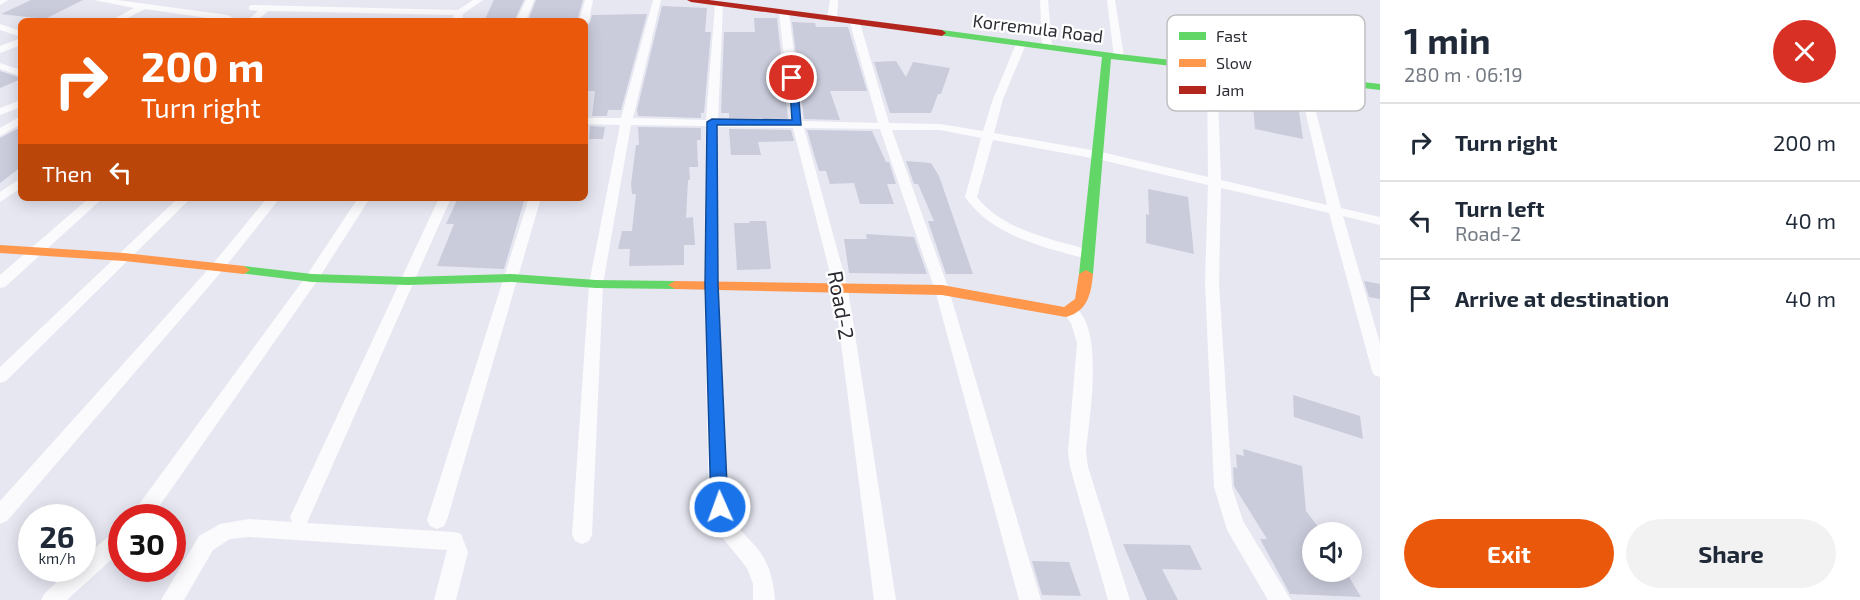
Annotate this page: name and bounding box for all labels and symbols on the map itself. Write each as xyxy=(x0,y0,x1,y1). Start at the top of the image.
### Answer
street label: Korremula Road xyxy=(972,9,1104,47)
legend xyxy=(1167,15,1365,111)
text: Fast xyxy=(1216,26,1247,45)
pin xyxy=(766,52,817,103)
text: Slow xyxy=(1216,53,1252,72)
text: Jam xyxy=(1216,80,1244,99)
street label: Road-2 xyxy=(824,269,860,341)
position arrow xyxy=(688,475,752,539)
speed limit sign: 30 xyxy=(108,504,186,582)

